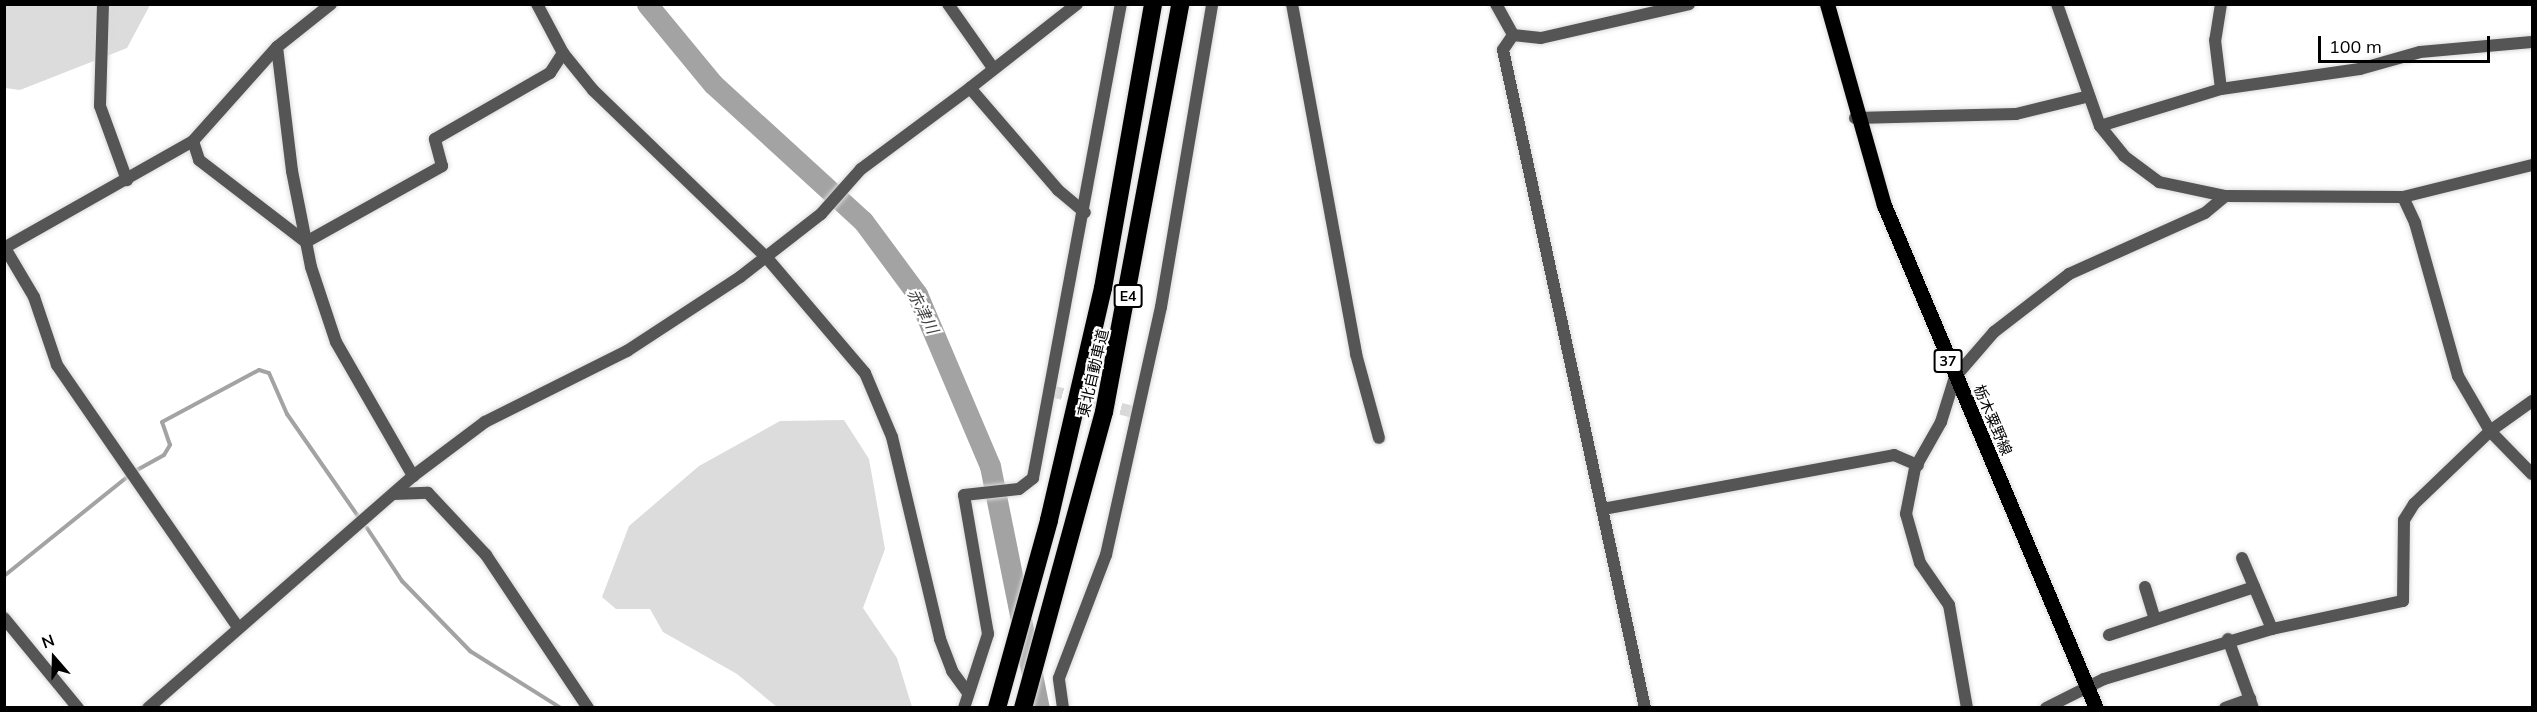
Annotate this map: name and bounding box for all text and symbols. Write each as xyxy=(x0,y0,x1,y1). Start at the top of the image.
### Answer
scale bar xyxy=(2321,24,2494,62)
text: 100 m xyxy=(2329,35,2382,58)
water label: 赤津川 xyxy=(904,285,942,337)
road number: E4 xyxy=(1113,285,1143,307)
street label: 東北自動車道 xyxy=(1074,327,1112,419)
road number: 37 xyxy=(1933,350,1963,372)
street label: 栃木粟野線 xyxy=(1970,382,2016,458)
north arrow xyxy=(24,628,84,688)
text: N xyxy=(39,630,57,653)

